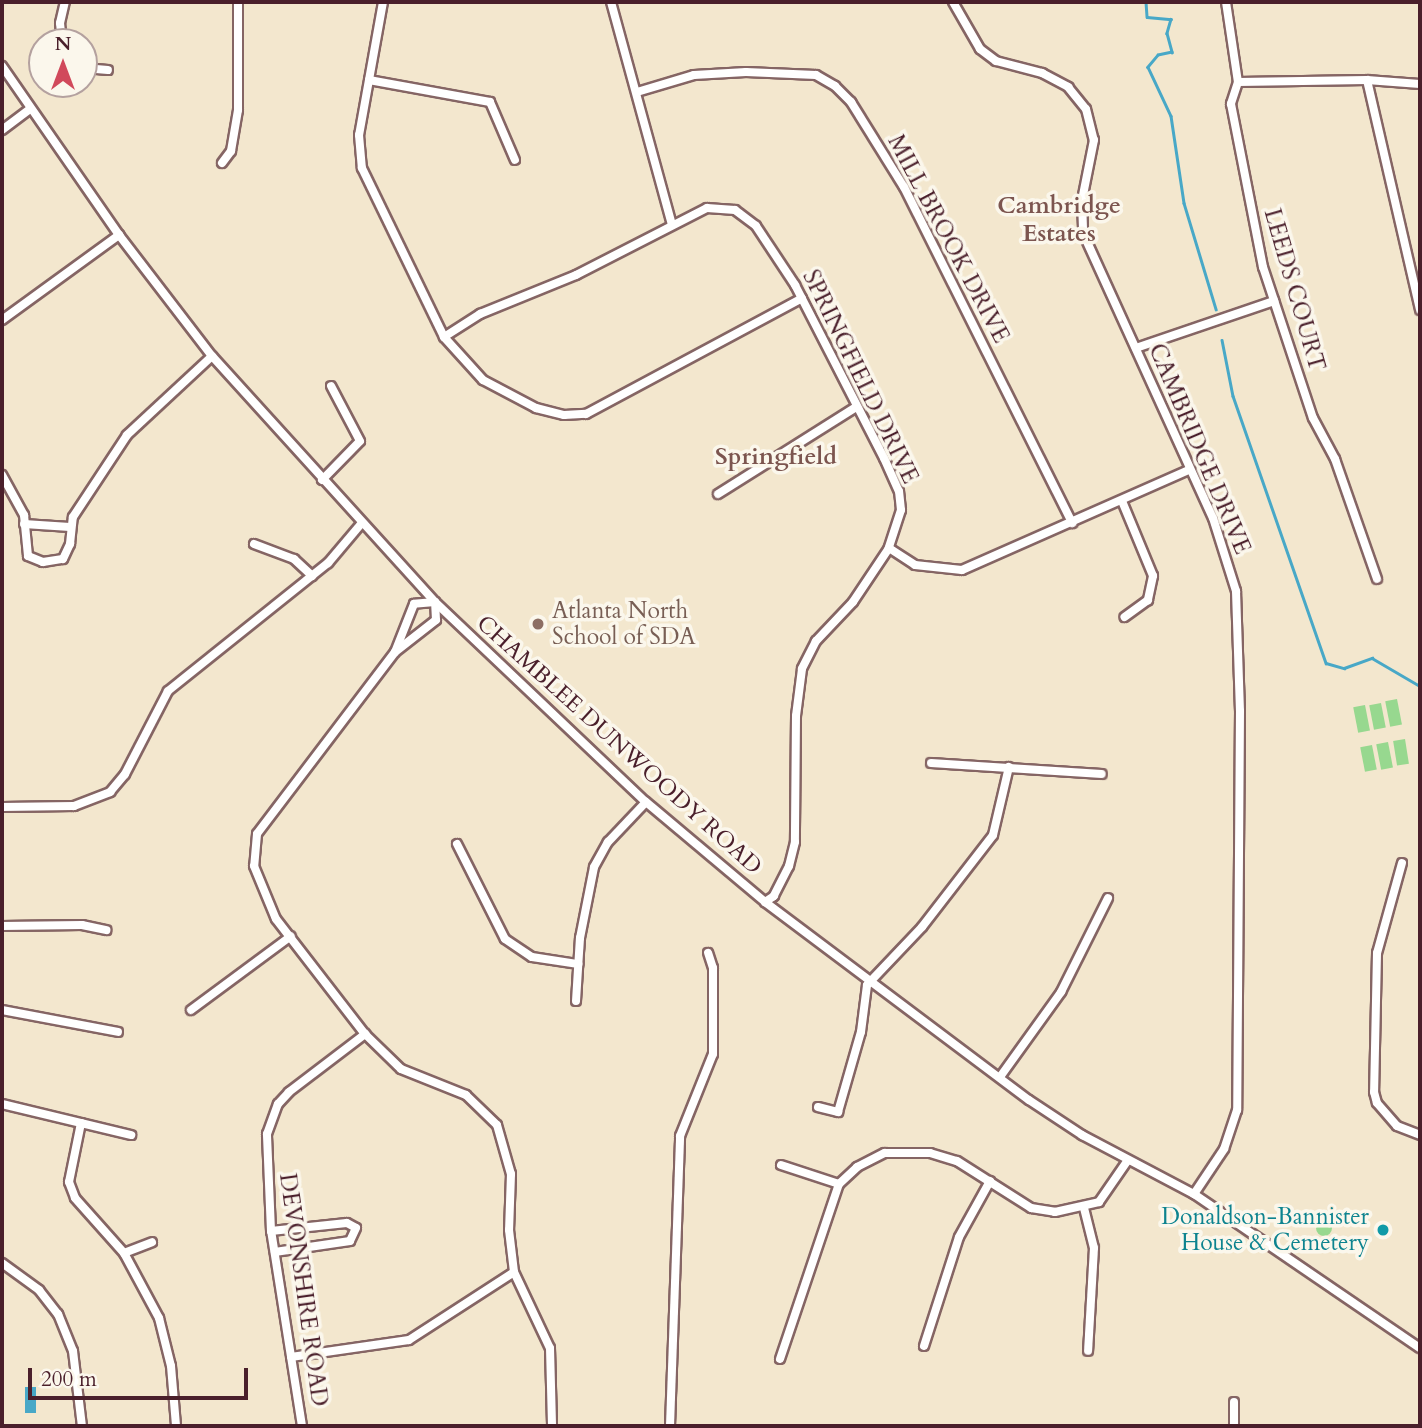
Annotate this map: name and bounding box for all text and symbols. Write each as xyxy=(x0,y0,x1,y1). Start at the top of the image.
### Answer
north arrow xyxy=(28,28,98,98)
text: N xyxy=(55,31,71,57)
street label: MILL BROOK DRIVE xyxy=(881,130,1015,348)
district label: Cambridge Estates xyxy=(997,192,1121,248)
street label: LEEDS COURT xyxy=(1258,206,1330,374)
street label: SPRINGFIELD DRIVE xyxy=(796,266,924,488)
street label: CAMBRIDGE DRIVE xyxy=(1142,340,1256,558)
district label: Springfield xyxy=(715,443,837,471)
place label: Atlanta North School of SDA xyxy=(552,597,696,651)
street label: CHAMBLEE DUNWOODY ROAD xyxy=(471,610,767,880)
marker: Atlanta North School of SDA xyxy=(530,616,546,632)
street label: DEVONSHIRE ROAD xyxy=(273,1172,333,1408)
place label: Donaldson-Bannister House & Cemetery xyxy=(1161,1203,1369,1257)
marker: Donaldson-Bannister House & Cemetery xyxy=(1375,1222,1391,1238)
scale bar xyxy=(32,1354,252,1398)
text: 200 m xyxy=(41,1365,97,1394)

